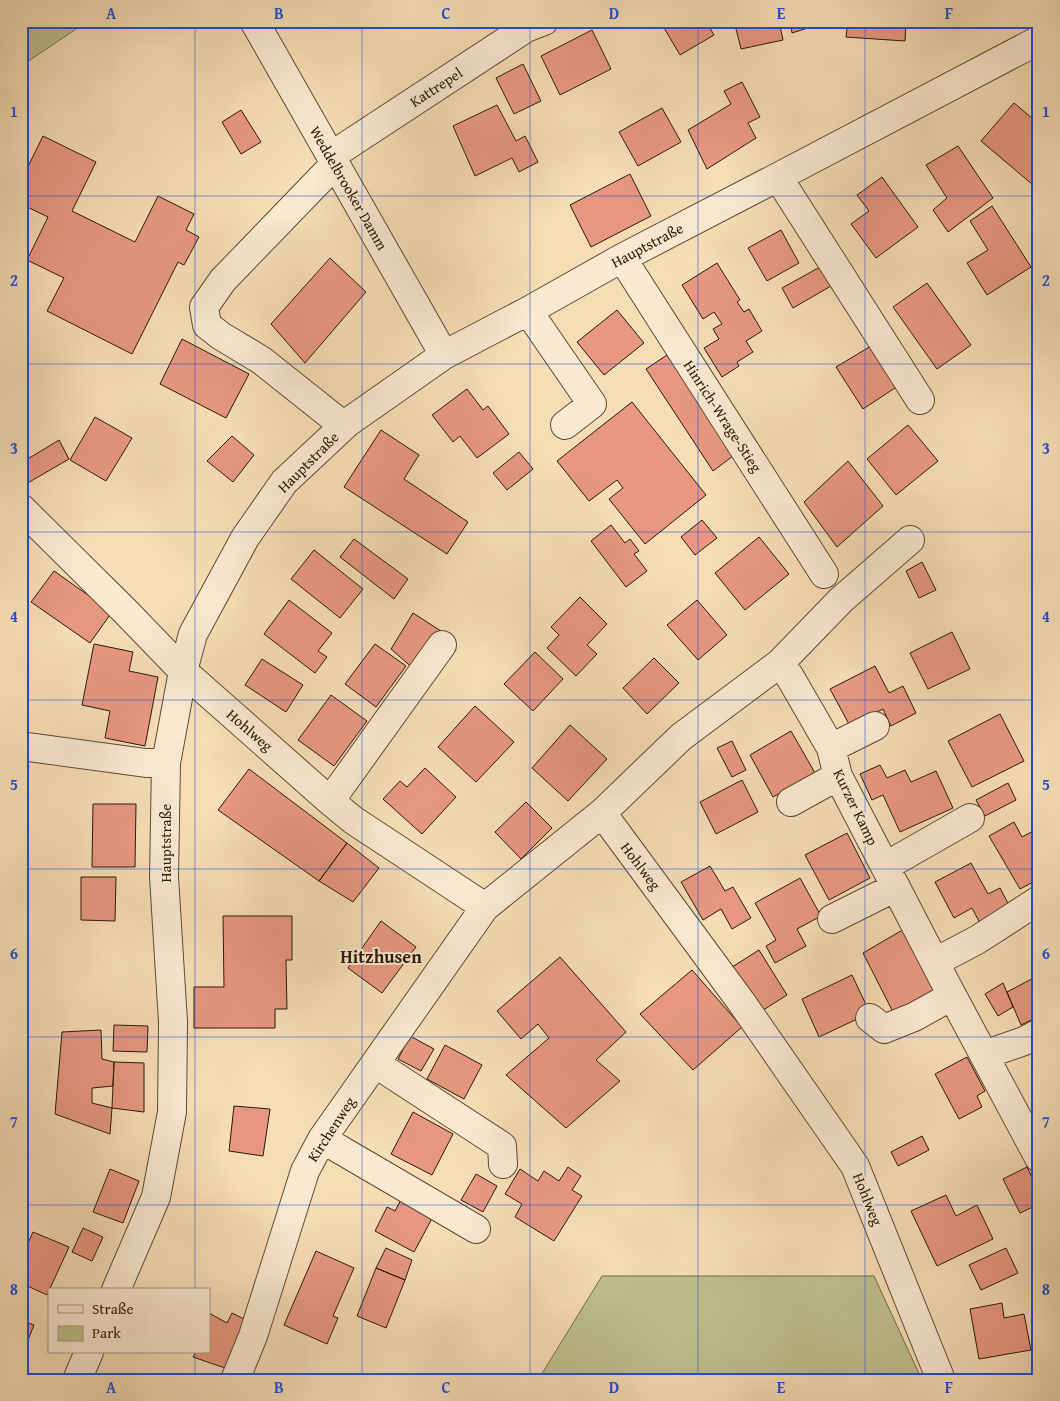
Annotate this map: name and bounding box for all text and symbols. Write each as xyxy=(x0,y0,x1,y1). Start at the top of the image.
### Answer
text: A xyxy=(106,1,117,25)
text: B xyxy=(274,1,284,25)
text: C xyxy=(441,1,451,25)
text: D xyxy=(609,1,619,25)
text: E xyxy=(777,1,786,25)
text: F xyxy=(945,1,953,25)
street label: Kattrepel xyxy=(406,62,466,112)
text: 1 xyxy=(10,99,18,123)
text: 1 xyxy=(1042,99,1050,123)
street label: Weddelbrooker Damm xyxy=(305,122,393,255)
street label: Hauptstraße xyxy=(607,217,687,273)
text: 2 xyxy=(10,268,18,292)
text: 2 xyxy=(1042,268,1050,292)
street label: Hinrich-Wrage-Stieg xyxy=(679,356,767,477)
street label: Hauptstraße xyxy=(273,427,343,497)
text: 3 xyxy=(10,436,18,460)
text: 3 xyxy=(1042,436,1050,460)
text: 4 xyxy=(10,604,18,628)
text: 4 xyxy=(1042,604,1050,628)
street label: Hohlweg xyxy=(222,704,278,756)
street label: Kurzer Kamp xyxy=(828,765,884,849)
text: 5 xyxy=(10,772,18,796)
text: 5 xyxy=(1042,772,1050,796)
street label: Hauptstraße xyxy=(155,804,176,882)
street label: Hohlweg xyxy=(616,838,666,895)
text: 6 xyxy=(10,941,18,965)
text: 6 xyxy=(1042,941,1050,965)
district label: Hitzhusen xyxy=(340,943,422,970)
street label: Kirchenweg xyxy=(302,1092,360,1166)
text: 7 xyxy=(10,1109,18,1133)
text: 7 xyxy=(1042,1109,1050,1133)
street label: Hohlweg xyxy=(848,1170,888,1229)
text: 8 xyxy=(10,1277,18,1301)
text: 8 xyxy=(1042,1277,1050,1301)
legend xyxy=(48,1288,210,1354)
text: Straße xyxy=(92,1298,134,1319)
text: Park xyxy=(92,1322,121,1343)
text: A xyxy=(106,1375,117,1399)
text: B xyxy=(274,1375,284,1399)
text: C xyxy=(441,1375,451,1399)
text: D xyxy=(609,1375,619,1399)
text: E xyxy=(777,1375,786,1399)
text: F xyxy=(945,1375,953,1399)

